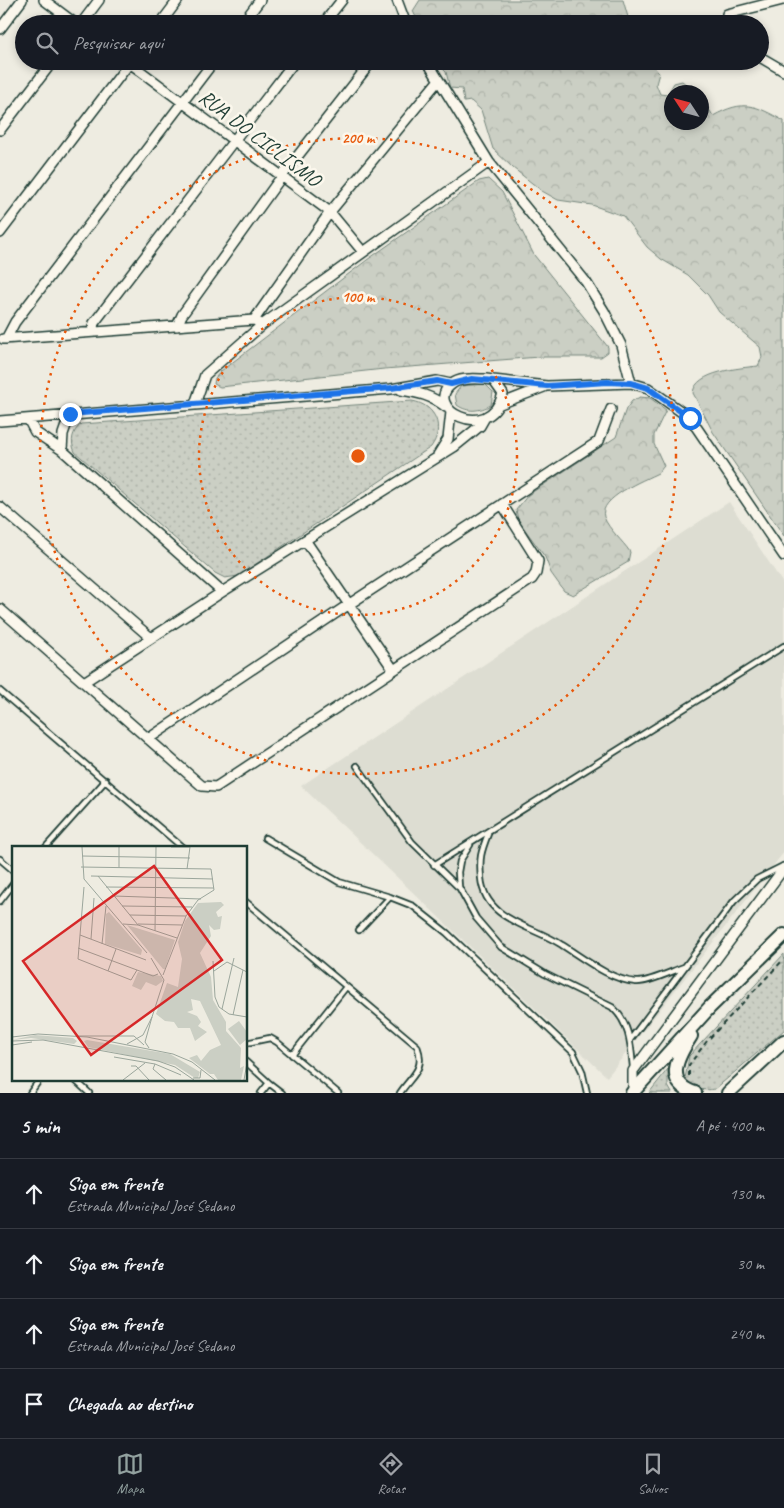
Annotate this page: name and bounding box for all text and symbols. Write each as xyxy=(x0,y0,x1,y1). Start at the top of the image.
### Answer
search box xyxy=(15,15,769,70)
icon: search xyxy=(33,29,61,57)
text: Pesquisar aqui xyxy=(73,31,163,55)
street label: RUA DO CICLISMO xyxy=(194,84,328,194)
north arrow xyxy=(664,85,709,130)
text: 200 m xyxy=(342,129,376,148)
text: 100 m xyxy=(342,288,376,307)
route end xyxy=(59,403,82,426)
route start xyxy=(679,407,702,430)
centre of rings xyxy=(349,447,367,465)
inset map xyxy=(12,846,248,1080)
text: 5 min xyxy=(20,1113,60,1139)
text: A pé · 400 m xyxy=(696,1116,764,1136)
text: Siga em frente xyxy=(67,1172,163,1196)
icon: ahead xyxy=(20,1180,48,1208)
text: 130 m xyxy=(730,1184,764,1204)
text: Estrada Municipal José Sedano xyxy=(67,1196,234,1216)
icon: ahead xyxy=(20,1250,48,1278)
text: Siga em frente xyxy=(67,1252,163,1276)
text: 30 m xyxy=(737,1254,764,1274)
text: Siga em frente xyxy=(67,1312,163,1336)
icon: ahead xyxy=(20,1320,48,1348)
text: 240 m xyxy=(730,1324,764,1344)
text: Estrada Municipal José Sedano xyxy=(67,1336,234,1356)
icon: arrive xyxy=(20,1390,48,1418)
text: Chegada ao destino xyxy=(67,1392,193,1416)
tab: Mapa xyxy=(116,1450,144,1497)
tab: Rotas xyxy=(377,1450,405,1497)
tab: Salvos xyxy=(638,1450,668,1497)

